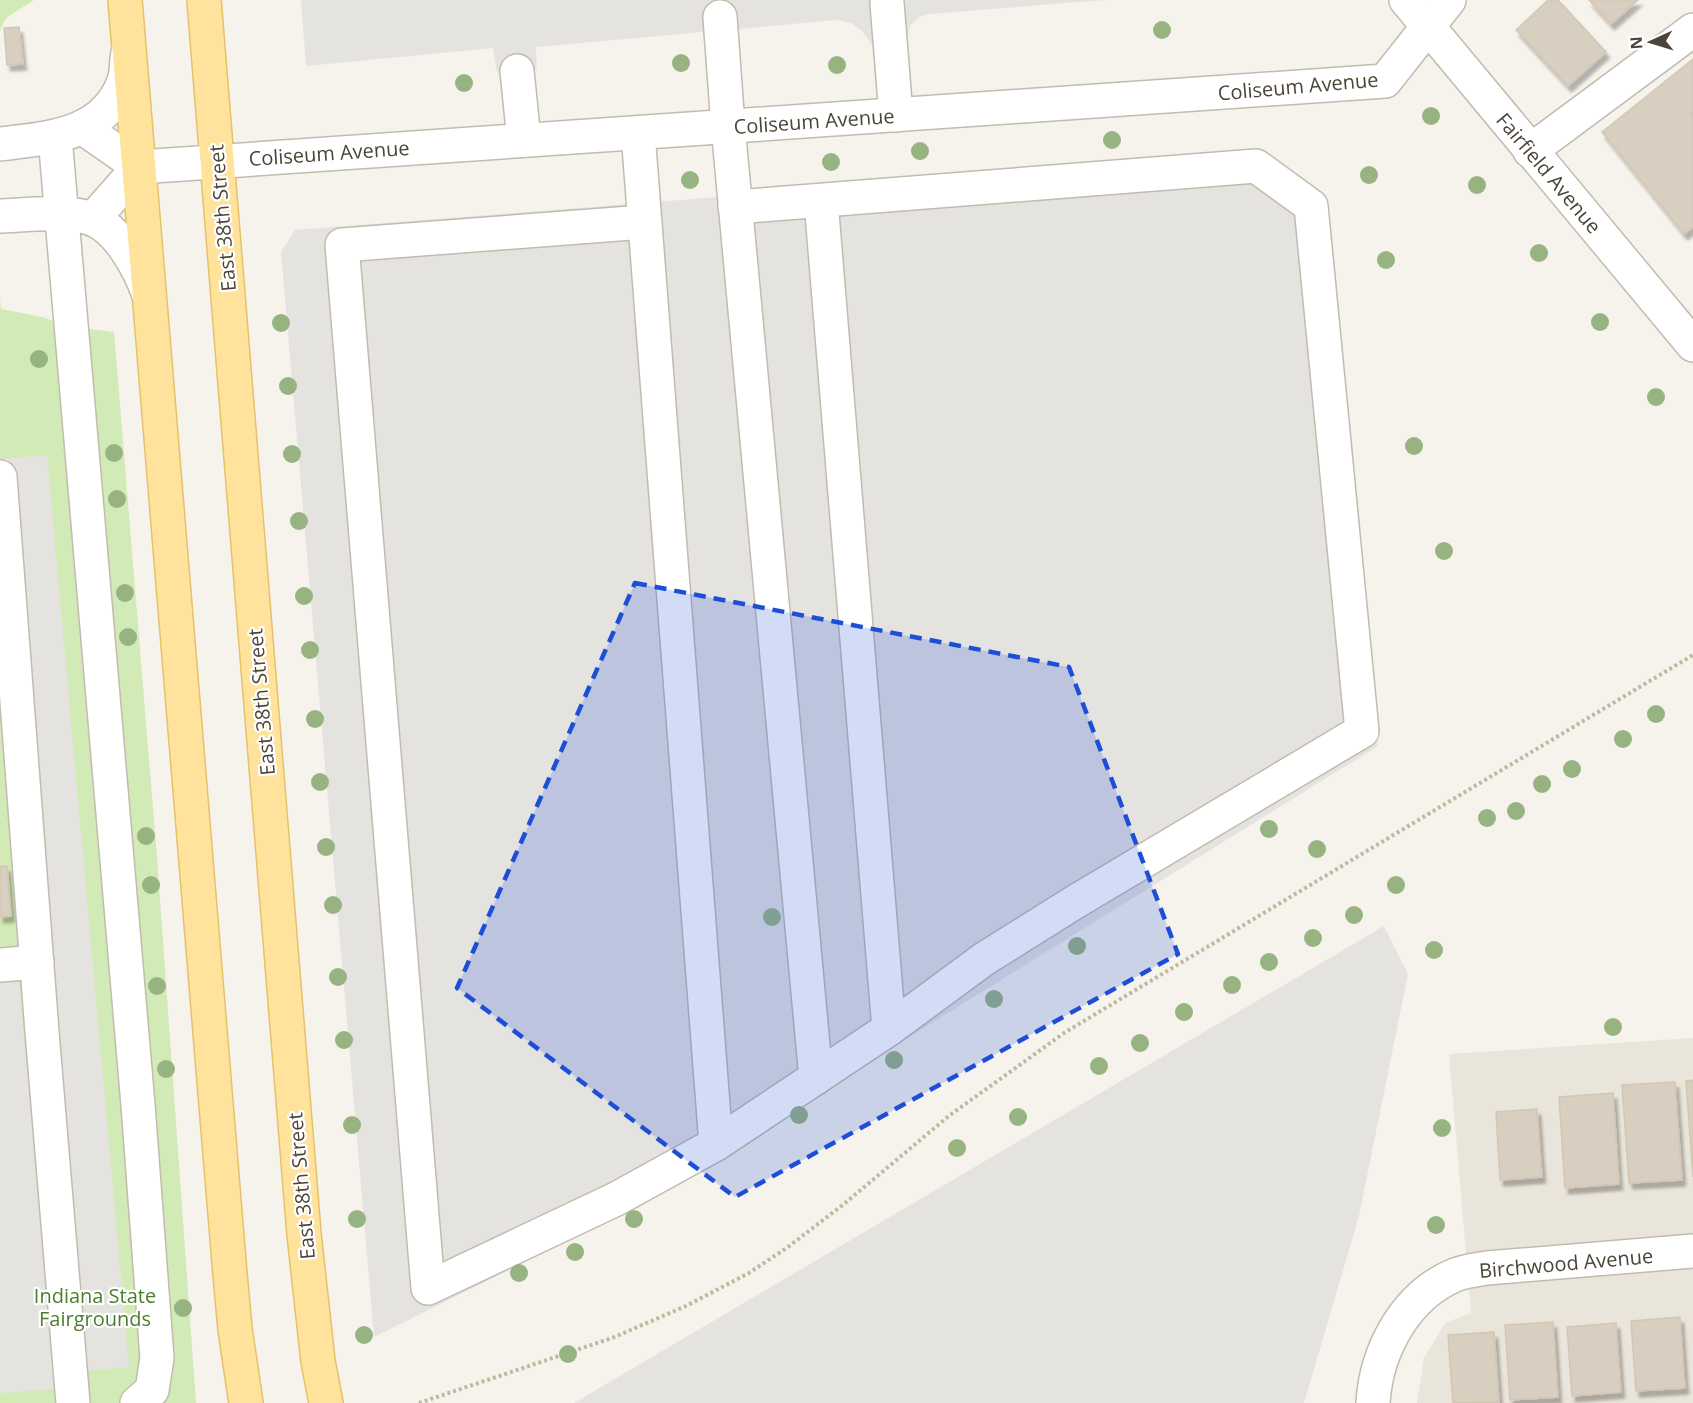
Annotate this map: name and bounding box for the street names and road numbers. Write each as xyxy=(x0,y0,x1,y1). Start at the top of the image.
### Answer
street label: Coliseum Avenue xyxy=(1217,66,1379,106)
street label: Coliseum Avenue xyxy=(733,102,895,140)
street label: Fairfield Avenue xyxy=(1491,107,1607,239)
street label: Coliseum Avenue xyxy=(248,134,410,172)
street label: East 38th Street xyxy=(202,143,242,293)
street label: East 38th Street xyxy=(241,627,281,777)
street label: East 38th Street xyxy=(281,1111,321,1261)
street label: Birchwood Avenue xyxy=(1478,1242,1654,1284)

